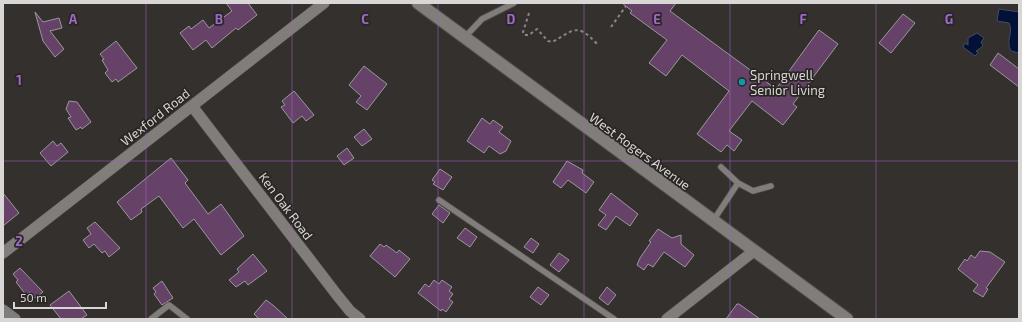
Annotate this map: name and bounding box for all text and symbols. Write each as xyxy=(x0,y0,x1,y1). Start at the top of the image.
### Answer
text: A xyxy=(69,11,78,27)
text: B xyxy=(215,11,223,27)
text: C xyxy=(361,11,369,27)
text: D xyxy=(507,11,516,27)
text: E xyxy=(653,11,661,27)
text: F xyxy=(799,11,807,27)
text: G xyxy=(945,11,953,27)
place label: Springwell Senior Living xyxy=(750,67,825,98)
text: 1 xyxy=(16,72,22,88)
marker: Springwell Senior Living xyxy=(737,77,747,87)
street label: Wexford Road xyxy=(117,85,193,149)
street label: West Rogers Avenue xyxy=(586,109,694,193)
street label: Ken Oak Road xyxy=(256,169,316,243)
text: 2 xyxy=(15,233,23,249)
scale bar xyxy=(14,284,106,310)
text: 50 m xyxy=(20,290,47,304)

